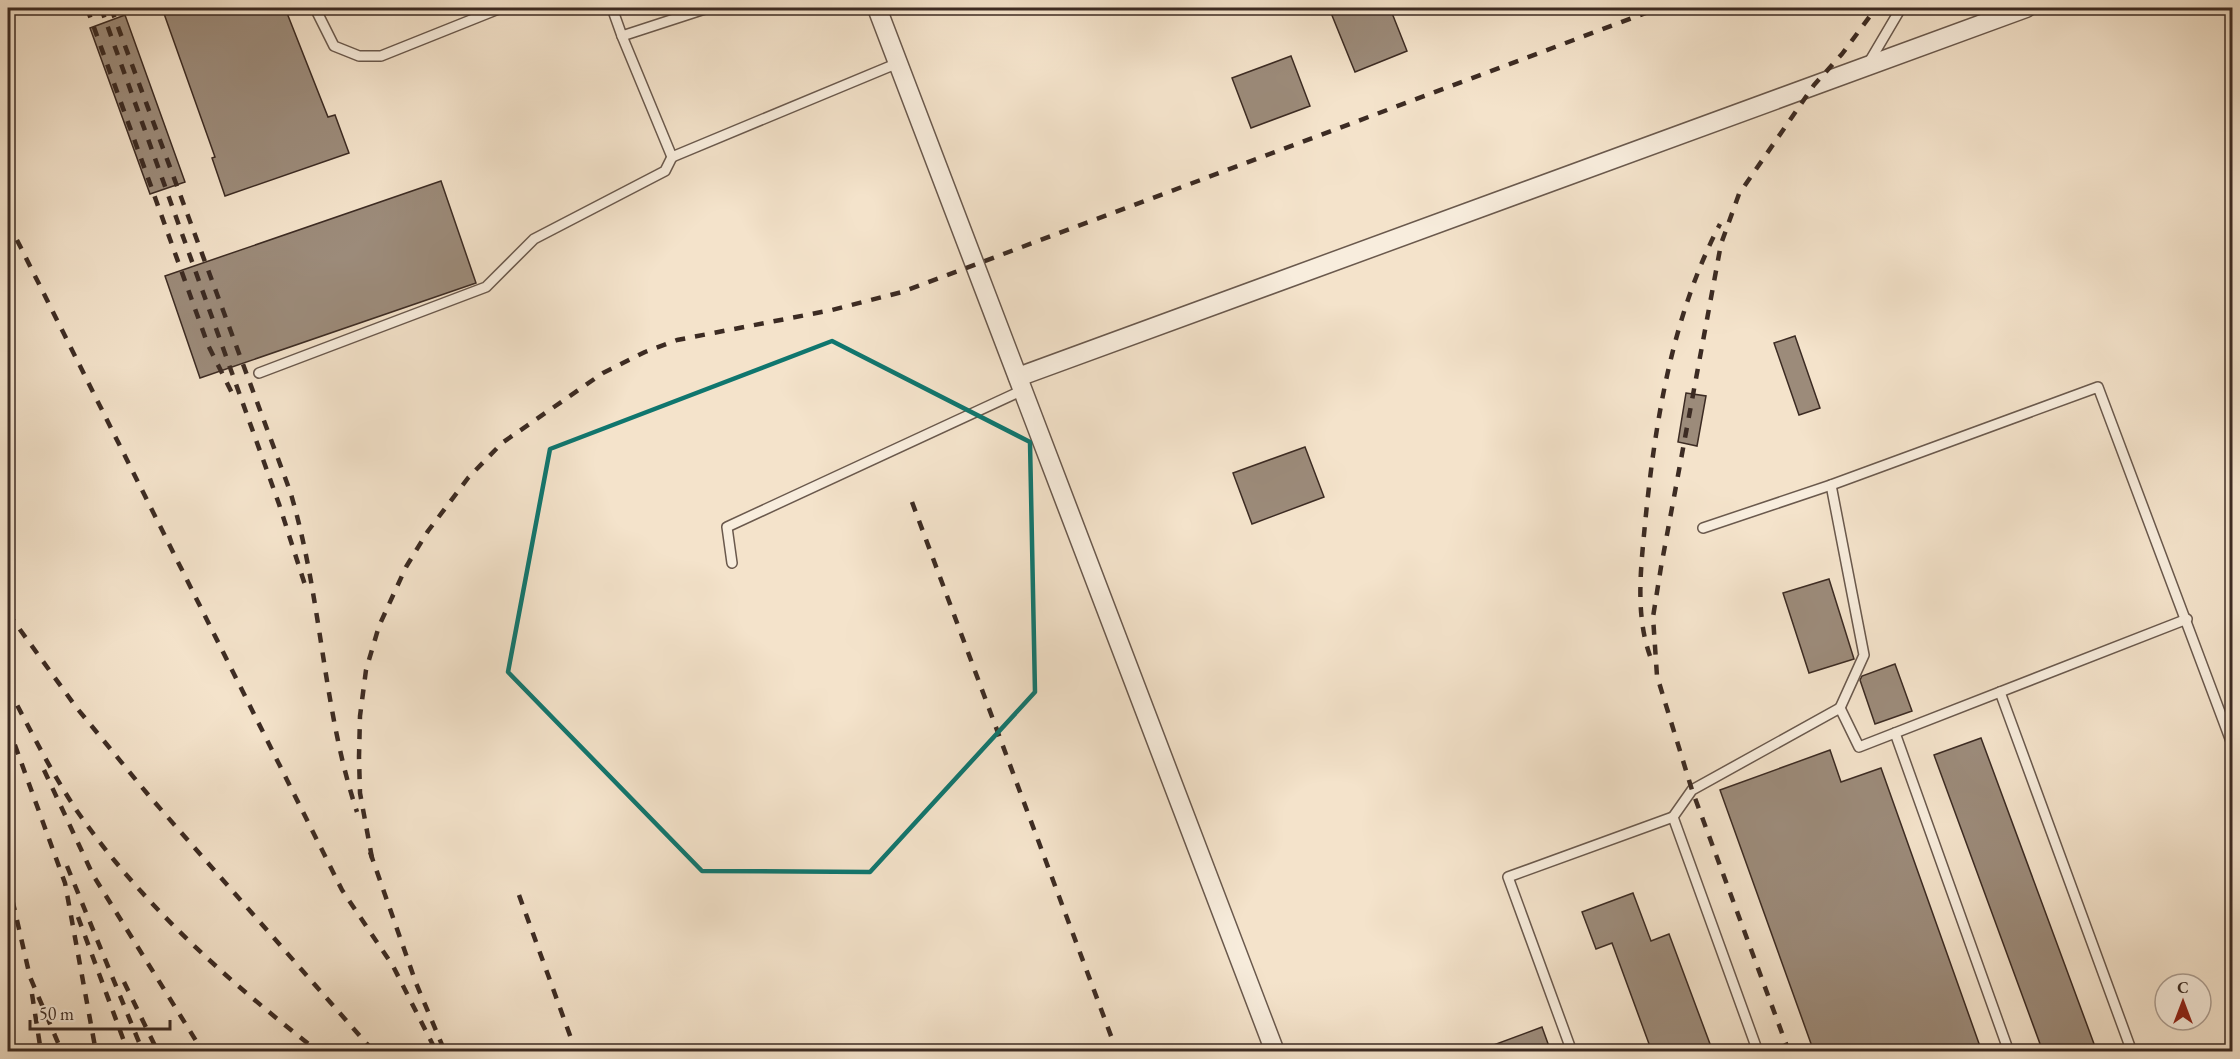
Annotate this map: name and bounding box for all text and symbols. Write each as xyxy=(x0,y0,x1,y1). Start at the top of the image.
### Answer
north arrow xyxy=(2153,972,2213,1032)
text: С xyxy=(2177,977,2189,998)
scale bar xyxy=(30,993,170,1031)
text: 50 m xyxy=(39,1002,74,1025)

